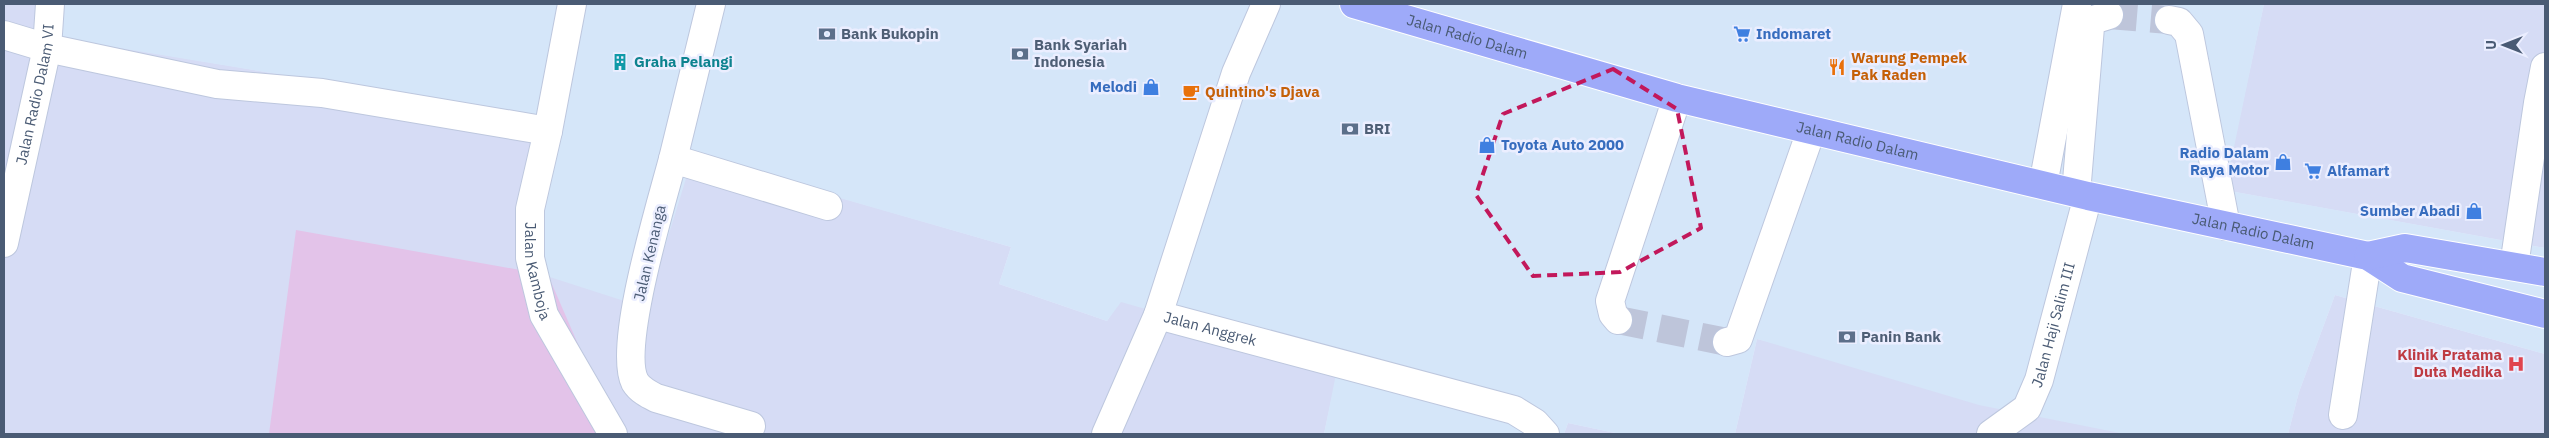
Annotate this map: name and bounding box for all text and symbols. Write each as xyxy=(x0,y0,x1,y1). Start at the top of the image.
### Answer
street label: Jalan Radio Dalam xyxy=(1405,10,1530,63)
north arrow xyxy=(2479,20,2529,70)
street label: Jalan Radio Dalam VI xyxy=(11,23,58,167)
bank icon: Bank Bukopin xyxy=(817,24,837,44)
place label: Bank Bukopin xyxy=(841,24,939,43)
supermarket icon: Indomaret xyxy=(1732,24,1752,44)
place label: Indomaret xyxy=(1756,24,1831,43)
place label: Bank Syariah Indonesia xyxy=(1034,35,1127,71)
text: U xyxy=(2482,40,2500,50)
bank icon: Bank Syariah Indonesia xyxy=(1010,44,1030,64)
place label: Warung Pempek Pak Raden xyxy=(1851,48,1967,84)
building icon: Graha Pelangi xyxy=(610,52,630,72)
place label: Graha Pelangi xyxy=(634,52,733,71)
restaurant icon: Warung Pempek Pak Raden xyxy=(1827,57,1847,77)
place label: Melodi xyxy=(1090,77,1137,96)
shop icon: Melodi xyxy=(1141,77,1161,97)
cafe icon: Quintino's Djava xyxy=(1181,82,1201,102)
place label: Quintino's Djava xyxy=(1205,82,1320,101)
street label: Jalan Radio Dalam xyxy=(1795,117,1921,164)
bank icon: BRI xyxy=(1340,119,1360,139)
place label: BRI xyxy=(1364,119,1391,138)
shop icon: Toyota Auto 2000 xyxy=(1477,135,1497,155)
place label: Toyota Auto 2000 xyxy=(1501,135,1624,154)
place label: Radio Dalam Raya Motor xyxy=(2180,143,2269,179)
shop icon: Radio Dalam Raya Motor xyxy=(2273,152,2293,172)
supermarket icon: Alfamart xyxy=(2303,161,2323,181)
place label: Alfamart xyxy=(2327,161,2390,180)
place label: Sumber Abadi xyxy=(2360,201,2460,220)
shop icon: Sumber Abadi xyxy=(2464,201,2484,221)
street label: Jalan Kenanga xyxy=(629,203,670,303)
street label: Jalan Radio Dalam xyxy=(2190,209,2317,253)
street label: Jalan Kamboja xyxy=(521,222,555,323)
street label: Jalan Haji Salim III xyxy=(2027,260,2079,390)
street label: Jalan Anggrek xyxy=(1162,307,1259,350)
bank icon: Panin Bank xyxy=(1837,327,1857,347)
place label: Panin Bank xyxy=(1861,327,1941,346)
place label: Klinik Pratama Duta Medika xyxy=(2397,345,2502,381)
hospital icon: Klinik Pratama Duta Medika xyxy=(2506,354,2526,374)

